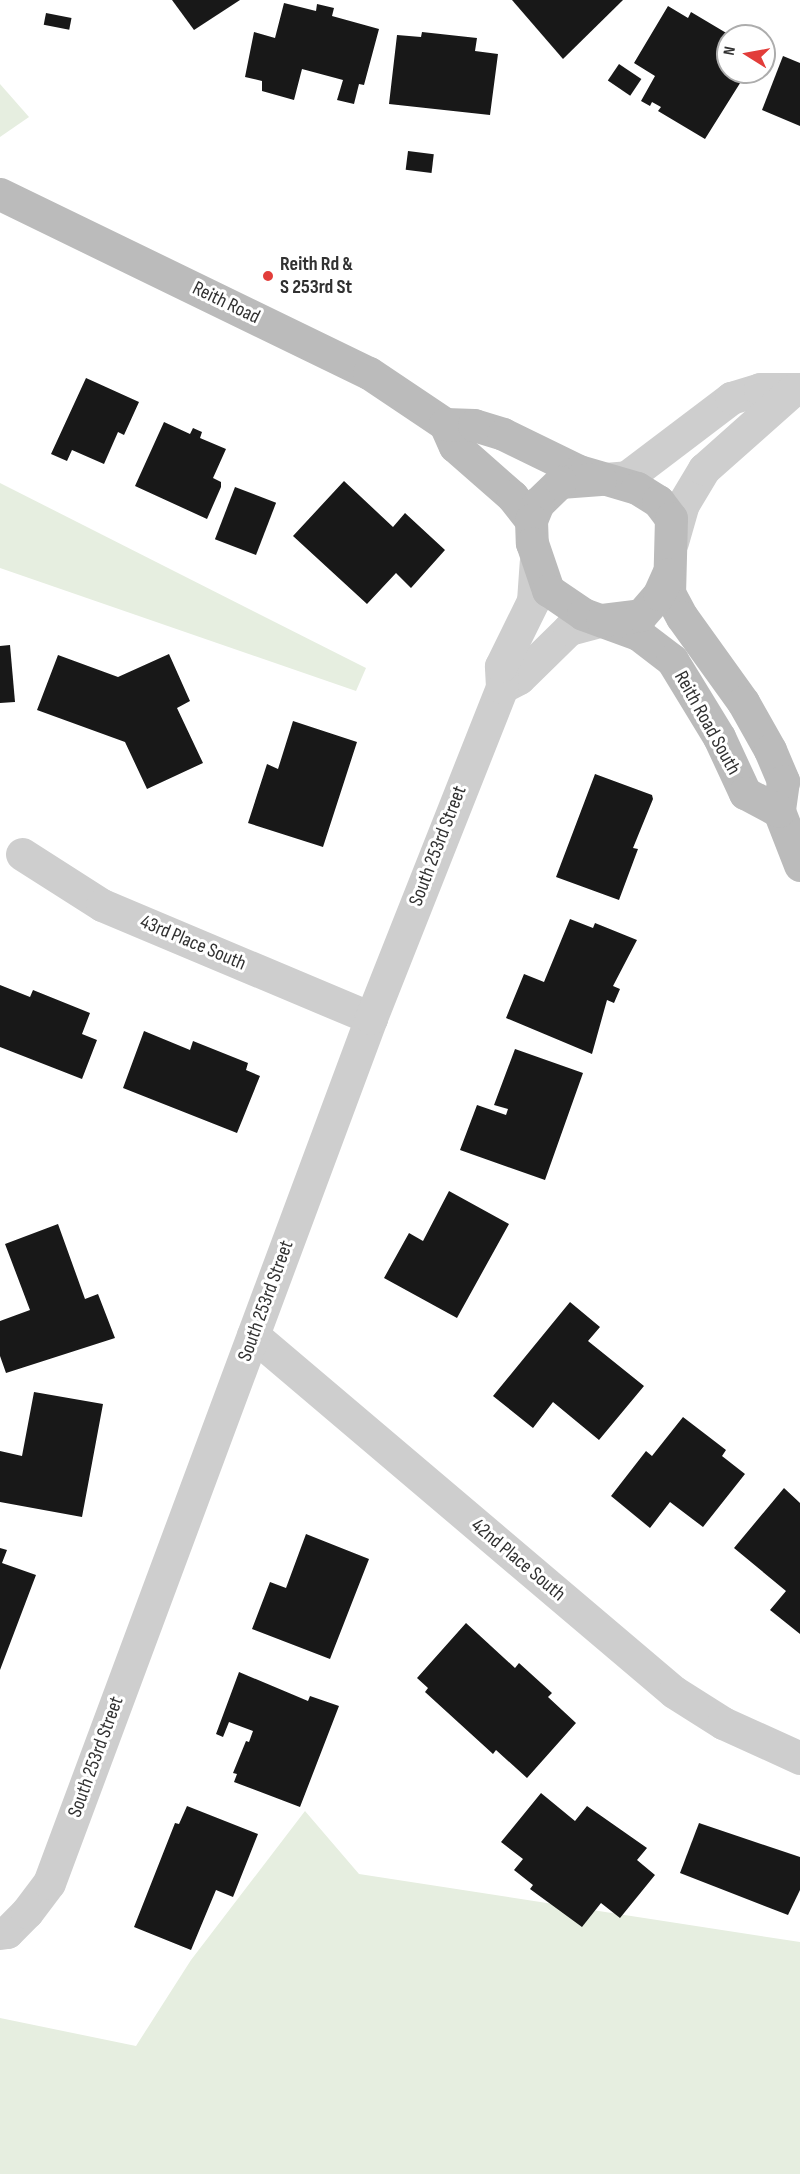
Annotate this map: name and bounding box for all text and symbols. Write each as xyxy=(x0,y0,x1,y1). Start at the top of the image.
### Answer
north arrow xyxy=(716,24,776,84)
text: N xyxy=(720,45,740,57)
place label: Reith Rd & S 253rd St xyxy=(280,252,353,299)
marker: Reith Rd & S 253rd St xyxy=(261,269,275,283)
street label: Reith Road xyxy=(188,276,264,330)
street label: Reith Road South xyxy=(669,667,745,779)
street label: South 253rd Street xyxy=(404,782,472,910)
street label: 43rd Place South xyxy=(136,910,250,976)
street label: South 253rd Street xyxy=(233,1237,299,1365)
street label: 42nd Place South xyxy=(466,1514,570,1606)
street label: South 253rd Street xyxy=(63,1693,129,1821)

